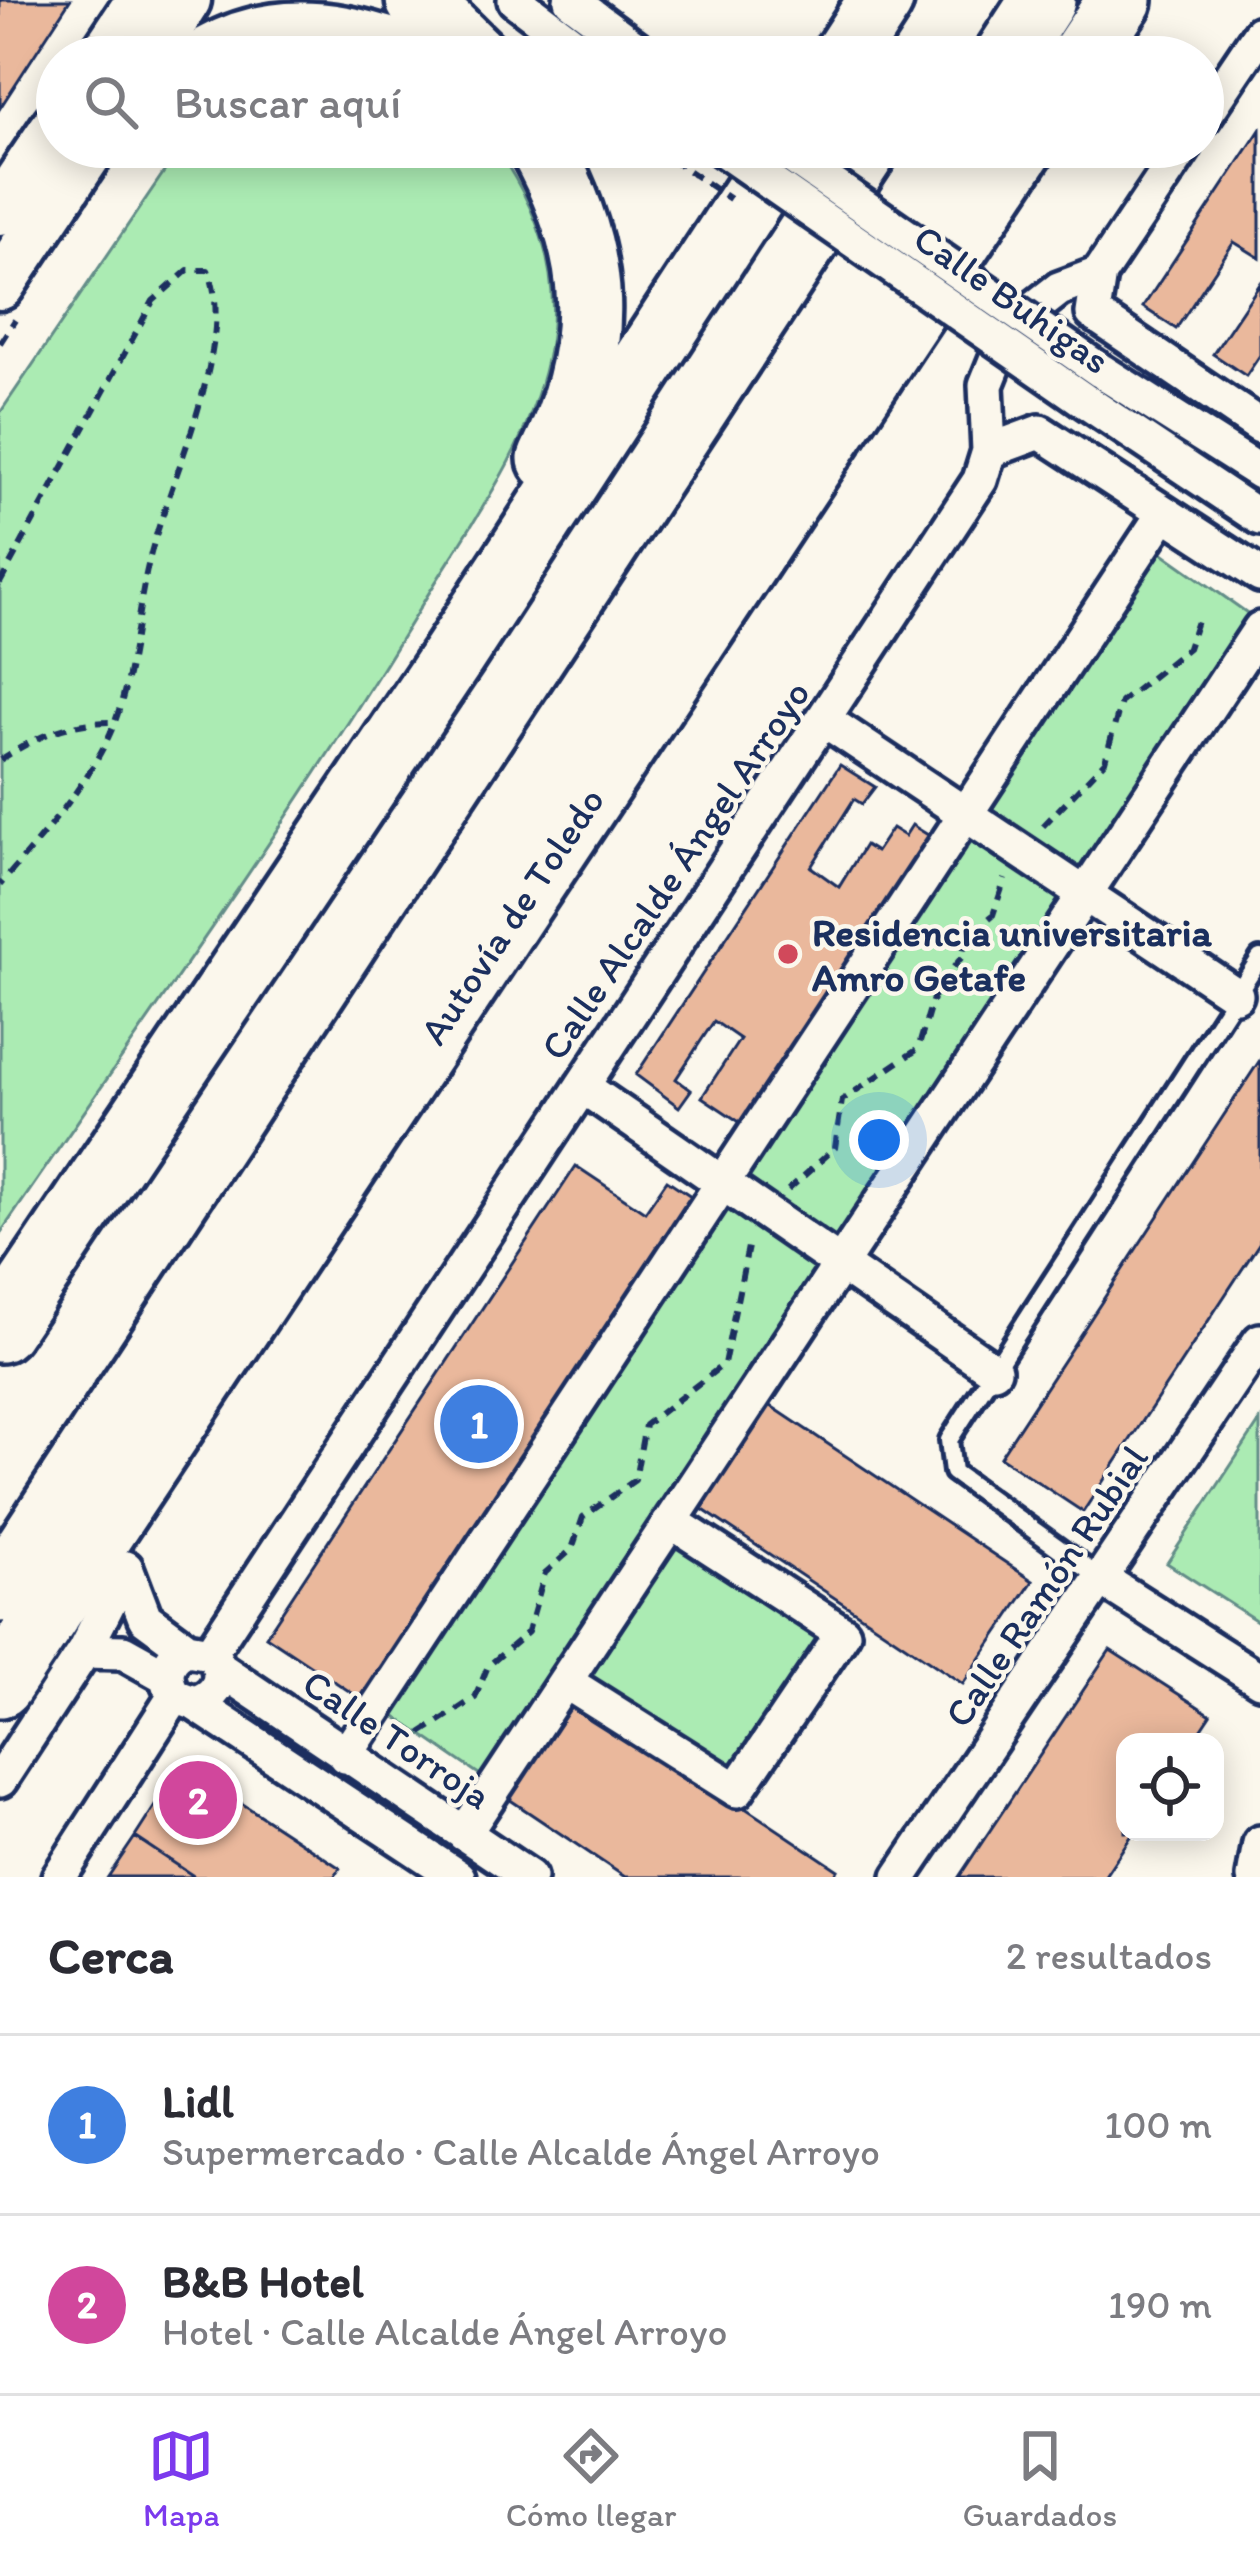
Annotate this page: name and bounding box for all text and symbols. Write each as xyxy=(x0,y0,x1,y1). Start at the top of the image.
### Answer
search box xyxy=(36,36,1224,168)
icon: search xyxy=(78,69,144,135)
text: Buscar aquí xyxy=(174,75,401,129)
street label: Calle Buhigas xyxy=(905,214,1119,384)
street label: Calle Alcalde Ángel Arroyo xyxy=(530,671,820,1069)
street label: Autovía de Toledo xyxy=(409,778,614,1053)
place label: Residencia universitaria Amro Getafe xyxy=(812,909,1213,1001)
marker: Residencia universitaria Amro Getafe xyxy=(775,941,801,967)
your location xyxy=(849,1110,909,1170)
pin: 1 xyxy=(440,1379,518,1469)
street label: Calle Ramón Rubial xyxy=(934,1436,1158,1736)
street label: Calle Torroja xyxy=(294,1659,500,1819)
map controls xyxy=(1116,1733,1224,1841)
button: locate xyxy=(1116,1733,1224,1841)
pin: 2 xyxy=(159,1755,237,1845)
text: Cerca xyxy=(48,1925,174,1986)
text: 2 resultados xyxy=(1006,1932,1212,1979)
text: Lidl xyxy=(162,2074,234,2128)
text: 1 xyxy=(78,2101,96,2148)
text: 100 m xyxy=(1104,2101,1212,2148)
text: Supermercado · Calle Alcalde Ángel Arroyo xyxy=(162,2128,880,2175)
text: B&B Hotel xyxy=(162,2254,364,2308)
text: 2 xyxy=(77,2281,97,2328)
text: 190 m xyxy=(1108,2281,1212,2328)
text: Hotel · Calle Alcalde Ángel Arroyo xyxy=(162,2308,727,2355)
tab: Mapa xyxy=(143,2423,220,2534)
tab: Cómo llegar xyxy=(506,2423,677,2534)
tab: Guardados xyxy=(962,2423,1117,2534)

